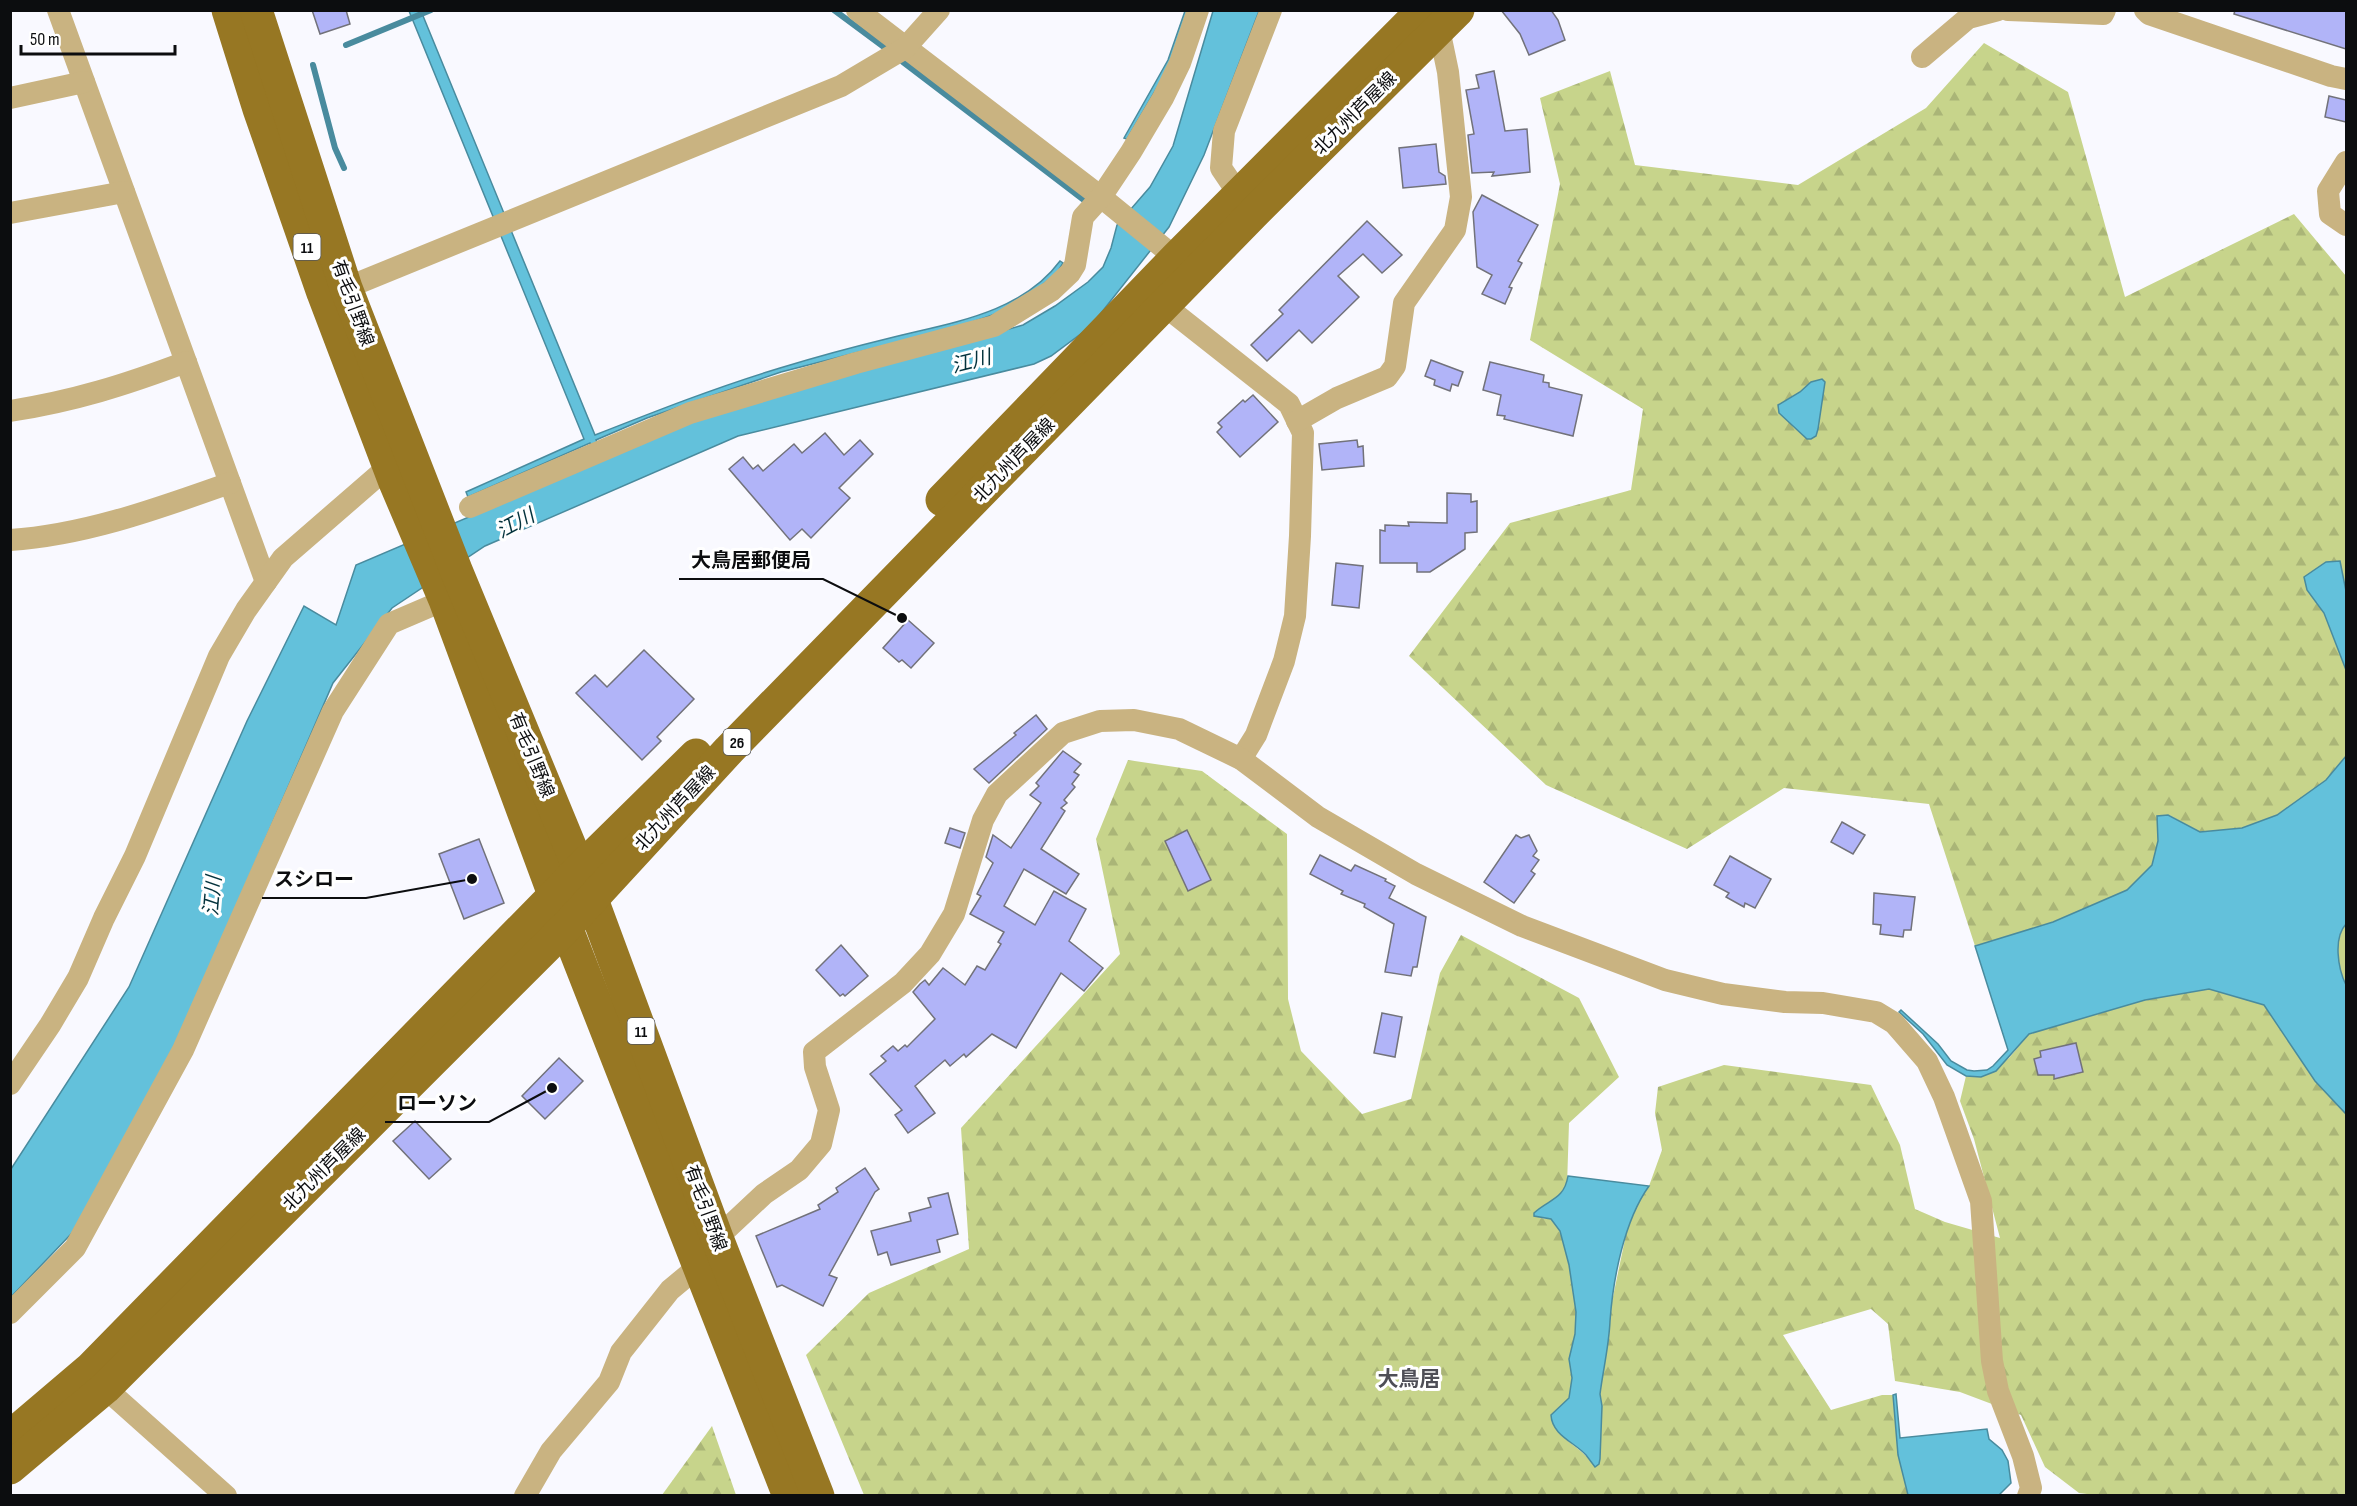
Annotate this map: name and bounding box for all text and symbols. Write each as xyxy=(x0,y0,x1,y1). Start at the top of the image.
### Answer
scale bar xyxy=(21,18,176,56)
text: 50 m xyxy=(30,29,60,50)
street label: 北九州芦屋線 xyxy=(1310,68,1401,159)
road number: 11 xyxy=(294,234,320,260)
street label: 有毛引野線 xyxy=(327,257,378,349)
water label: 江川 xyxy=(949,345,995,378)
street label: 北九州芦屋線 xyxy=(969,414,1059,506)
water label: 江川 xyxy=(492,503,541,544)
callout: 大鳥居郵便局 xyxy=(679,541,823,579)
text: 大鳥居郵便局 xyxy=(691,549,811,573)
street label: 有毛引野線 xyxy=(505,710,558,801)
road number: 26 xyxy=(724,729,750,755)
street label: 北九州芦屋線 xyxy=(631,762,720,855)
callout: スシロー xyxy=(262,860,366,898)
text: スシロー xyxy=(274,868,354,892)
water label: 江川 xyxy=(199,873,227,917)
road number: 11 xyxy=(628,1018,654,1044)
callout: ローソン xyxy=(385,1084,489,1122)
text: ローソン xyxy=(397,1092,477,1116)
street label: 北九州芦屋線 xyxy=(279,1124,370,1215)
street label: 有毛引野線 xyxy=(680,1162,731,1254)
district label: 大鳥居 xyxy=(1378,1367,1441,1392)

